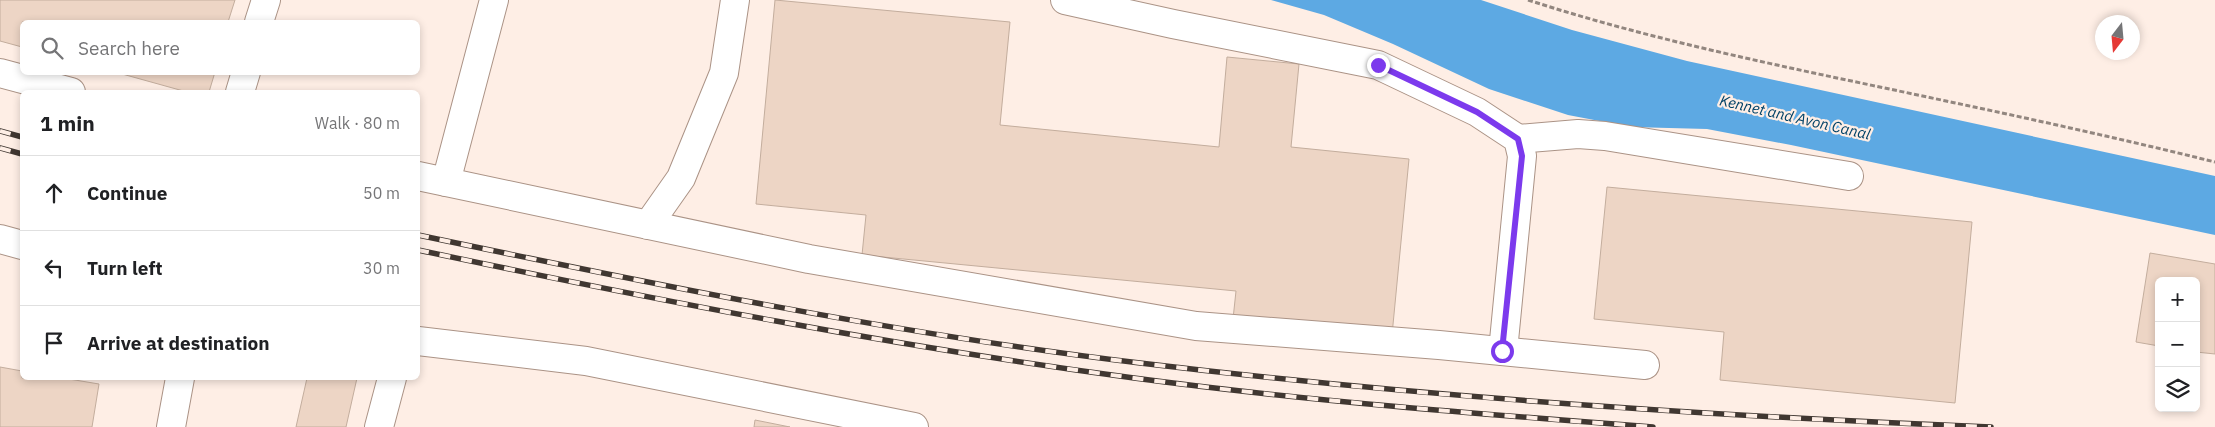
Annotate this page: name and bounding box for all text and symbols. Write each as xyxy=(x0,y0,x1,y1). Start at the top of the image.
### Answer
north arrow xyxy=(2095,15,2140,60)
search box xyxy=(20,20,420,75)
icon: search xyxy=(38,34,66,62)
text: Search here xyxy=(78,36,180,60)
route end xyxy=(1367,54,1390,77)
water label: Kennet and Avon Canal xyxy=(1718,90,1872,144)
text: 1 min xyxy=(40,109,95,137)
text: Walk · 80 m xyxy=(315,113,400,133)
icon: ahead xyxy=(40,179,68,207)
text: Continue xyxy=(87,181,167,205)
text: 50 m xyxy=(363,183,400,203)
icon: left xyxy=(40,254,68,282)
text: Turn left xyxy=(87,256,163,280)
text: 30 m xyxy=(363,258,400,278)
map controls xyxy=(2155,277,2200,412)
button: + xyxy=(2155,277,2200,322)
button: − xyxy=(2155,322,2200,367)
icon: arrive xyxy=(40,329,68,357)
text: Arrive at destination xyxy=(87,331,270,355)
route start xyxy=(1491,340,1514,363)
button: layers xyxy=(2155,367,2200,412)

